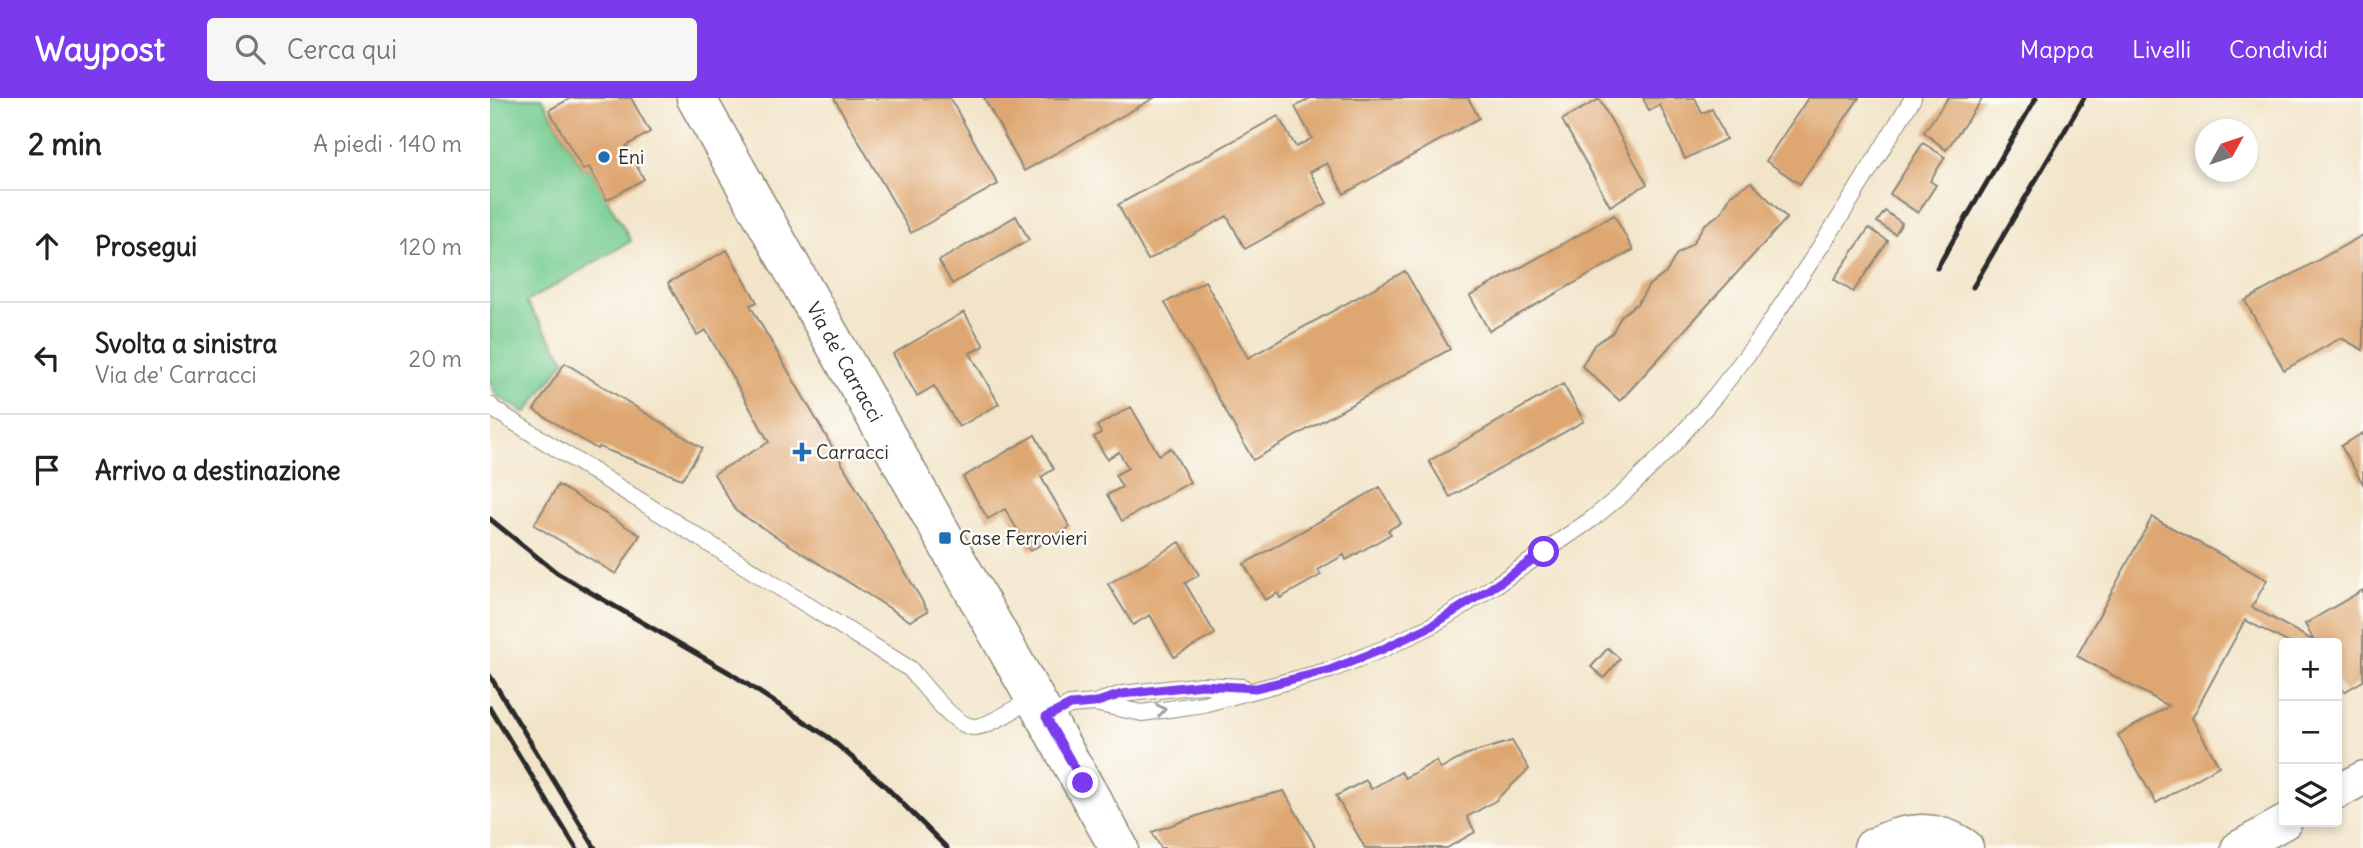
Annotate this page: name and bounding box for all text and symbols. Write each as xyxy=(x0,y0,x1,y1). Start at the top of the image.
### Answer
search box xyxy=(207,18,697,81)
text: Waypost xyxy=(35,28,165,70)
icon: search xyxy=(231,30,269,68)
text: Cerca qui xyxy=(287,33,397,66)
text: Mappa xyxy=(2020,34,2094,64)
text: Livelli xyxy=(2132,34,2191,64)
text: Condividi xyxy=(2229,34,2328,64)
north arrow xyxy=(2195,119,2258,182)
text: 2 min xyxy=(28,125,102,163)
text: A piedi · 140 m xyxy=(313,129,462,158)
place label: Eni xyxy=(618,145,644,169)
marker: Eni xyxy=(596,149,612,165)
icon: ahead xyxy=(28,227,66,265)
text: Prosegui xyxy=(95,230,197,263)
text: 120 m xyxy=(399,232,462,261)
street label: Via de' Carracci xyxy=(802,298,888,426)
text: Svolta a sinistra xyxy=(95,327,277,360)
icon: left xyxy=(28,339,66,377)
text: 20 m xyxy=(409,344,462,373)
text: Via de' Carracci xyxy=(95,360,257,389)
place label: Carracci xyxy=(816,440,889,464)
marker: Carracci xyxy=(794,444,810,460)
icon: arrive xyxy=(28,451,66,489)
text: Arrivo a destinazione xyxy=(95,454,341,487)
place label: Case Ferrovieri xyxy=(959,526,1087,550)
marker: Case Ferrovieri xyxy=(937,530,953,546)
route start xyxy=(1528,536,1559,567)
map controls xyxy=(2279,638,2342,827)
button: + xyxy=(2279,638,2342,701)
button: − xyxy=(2279,701,2342,764)
one-way arrow xyxy=(1155,703,1167,718)
button: layers xyxy=(2279,764,2342,827)
route end xyxy=(1067,767,1098,798)

